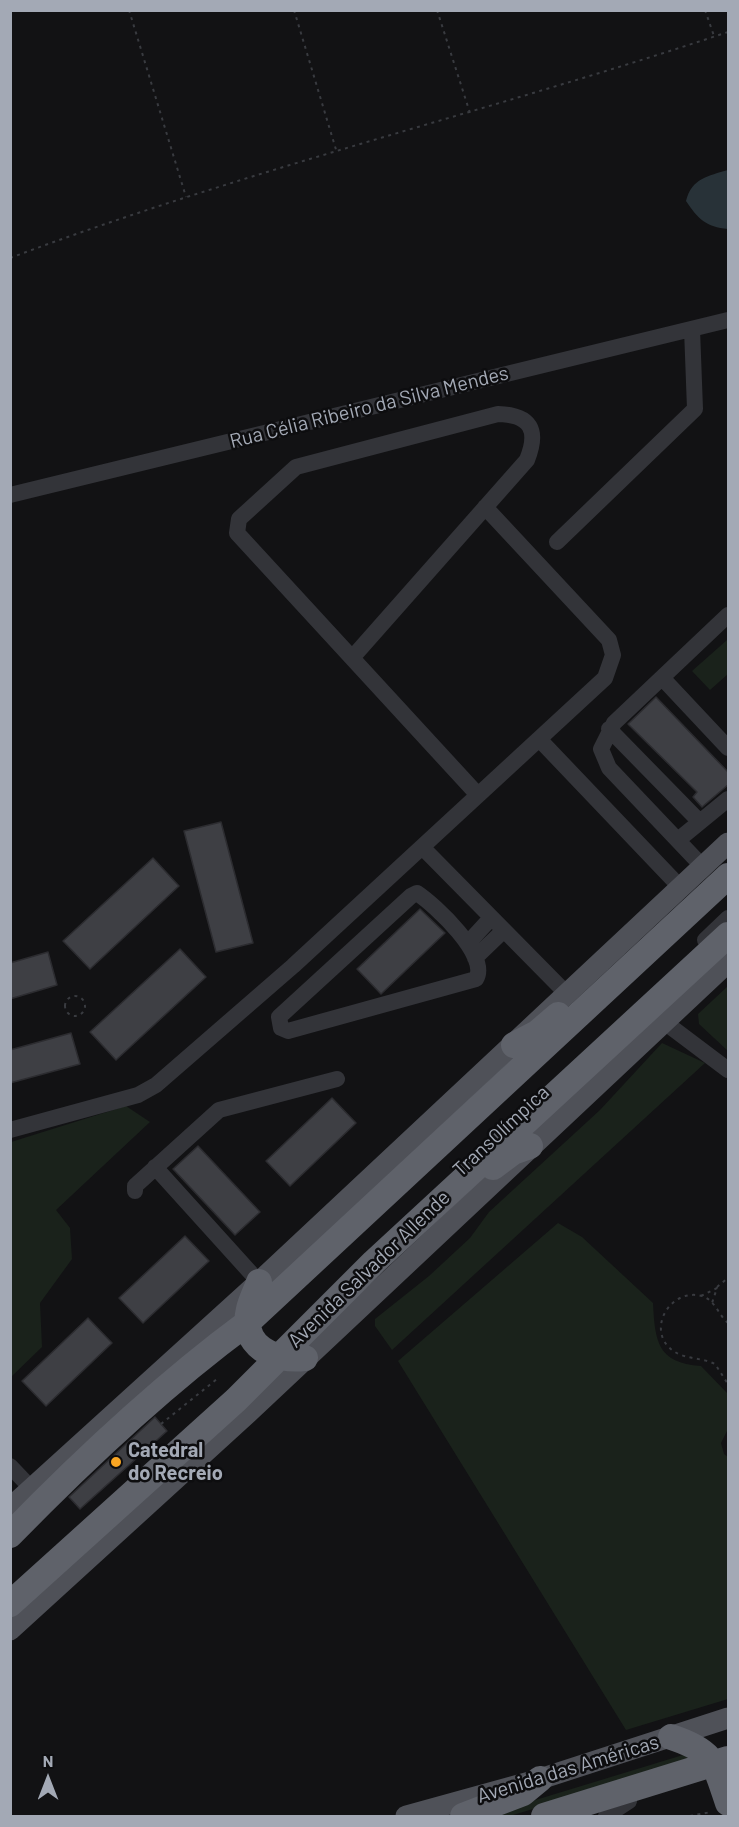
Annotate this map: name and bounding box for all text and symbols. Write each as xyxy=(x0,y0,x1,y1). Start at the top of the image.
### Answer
street label: Rua Célia Ribeiro da Silva Mendes xyxy=(227,361,511,453)
street label: TransOlímpica xyxy=(448,1080,554,1182)
street label: Avenida Salvador Allende xyxy=(283,1185,455,1353)
place label: Catedral do Recreio xyxy=(128,1438,223,1485)
marker: Catedral do Recreio xyxy=(109,1455,123,1469)
street label: Avenida das Américas xyxy=(474,1730,662,1808)
north arrow xyxy=(18,1749,78,1809)
text: N xyxy=(43,1751,53,1770)

